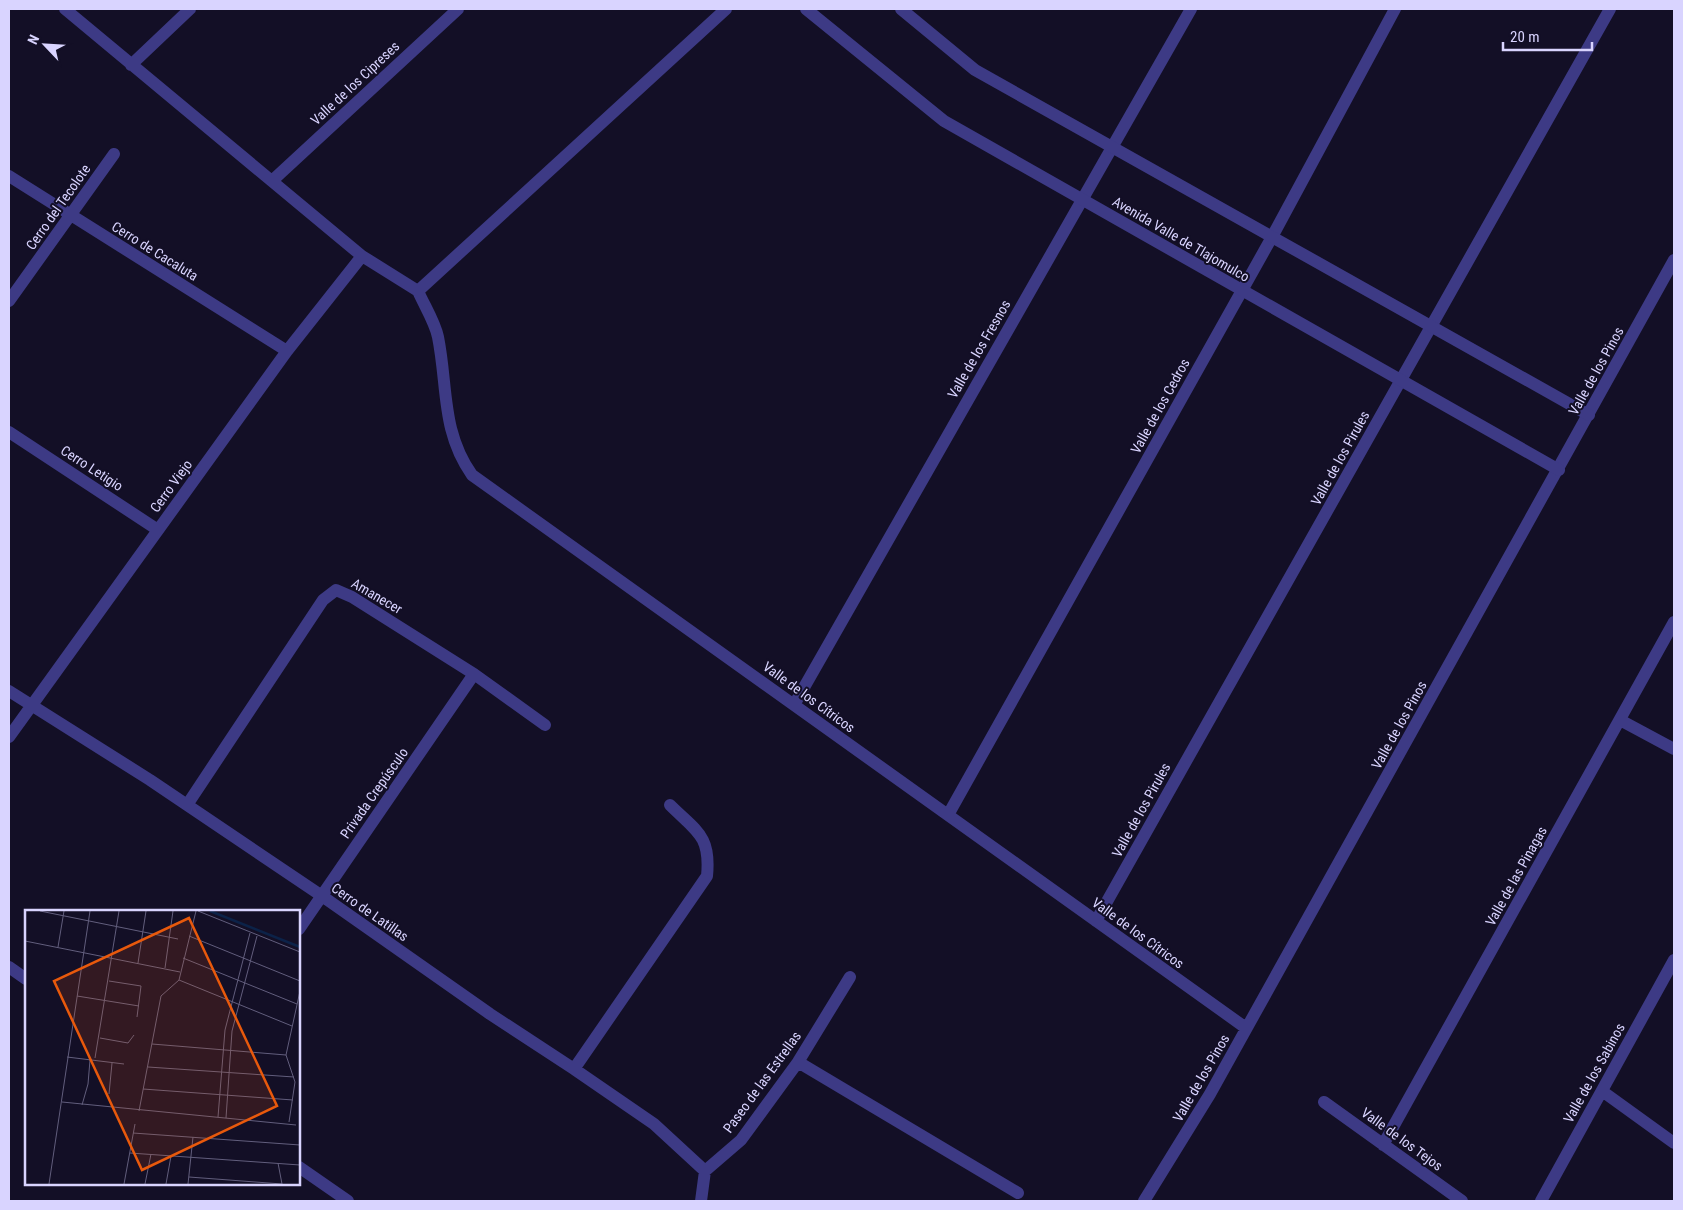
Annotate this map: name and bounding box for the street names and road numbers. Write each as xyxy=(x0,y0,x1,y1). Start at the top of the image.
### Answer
street label: Valle de los Cipreses xyxy=(307,38,403,128)
street label: Cerro del Tecolote xyxy=(23,161,94,253)
street label: Avenida Valle de Tlajomulco xyxy=(1110,193,1252,285)
street label: Cerro de Cacaluta xyxy=(109,218,201,284)
street label: Valle de los Fresnos xyxy=(944,297,1014,401)
street label: Valle de los Pinos xyxy=(1565,324,1627,418)
street label: Valle de los Cedros xyxy=(1127,356,1193,456)
street label: Valle de los Pirules xyxy=(1308,408,1372,508)
street label: Cerro Letigio xyxy=(58,442,126,494)
street label: Cerro Viejo xyxy=(147,457,195,515)
street label: Amanecer xyxy=(349,575,405,617)
street label: Valle de los Cítricos xyxy=(760,658,858,736)
street label: Valle de los Pinos xyxy=(1368,678,1430,772)
street label: Privada Crepúsculo xyxy=(337,745,411,841)
street label: Valle de los Pirules xyxy=(1109,760,1173,860)
street label: Valle de las Pinagas xyxy=(1482,824,1550,928)
street label: Cerro de Latillas xyxy=(329,880,411,944)
street label: Valle de los Cítricos xyxy=(1089,894,1187,972)
street label: Valle de los Sabinos xyxy=(1560,1020,1628,1126)
street label: Paseo de las Estrellas xyxy=(720,1028,804,1136)
street label: Valle de los Pinos xyxy=(1170,1031,1232,1125)
street label: Valle de los Tejos xyxy=(1358,1104,1446,1174)

